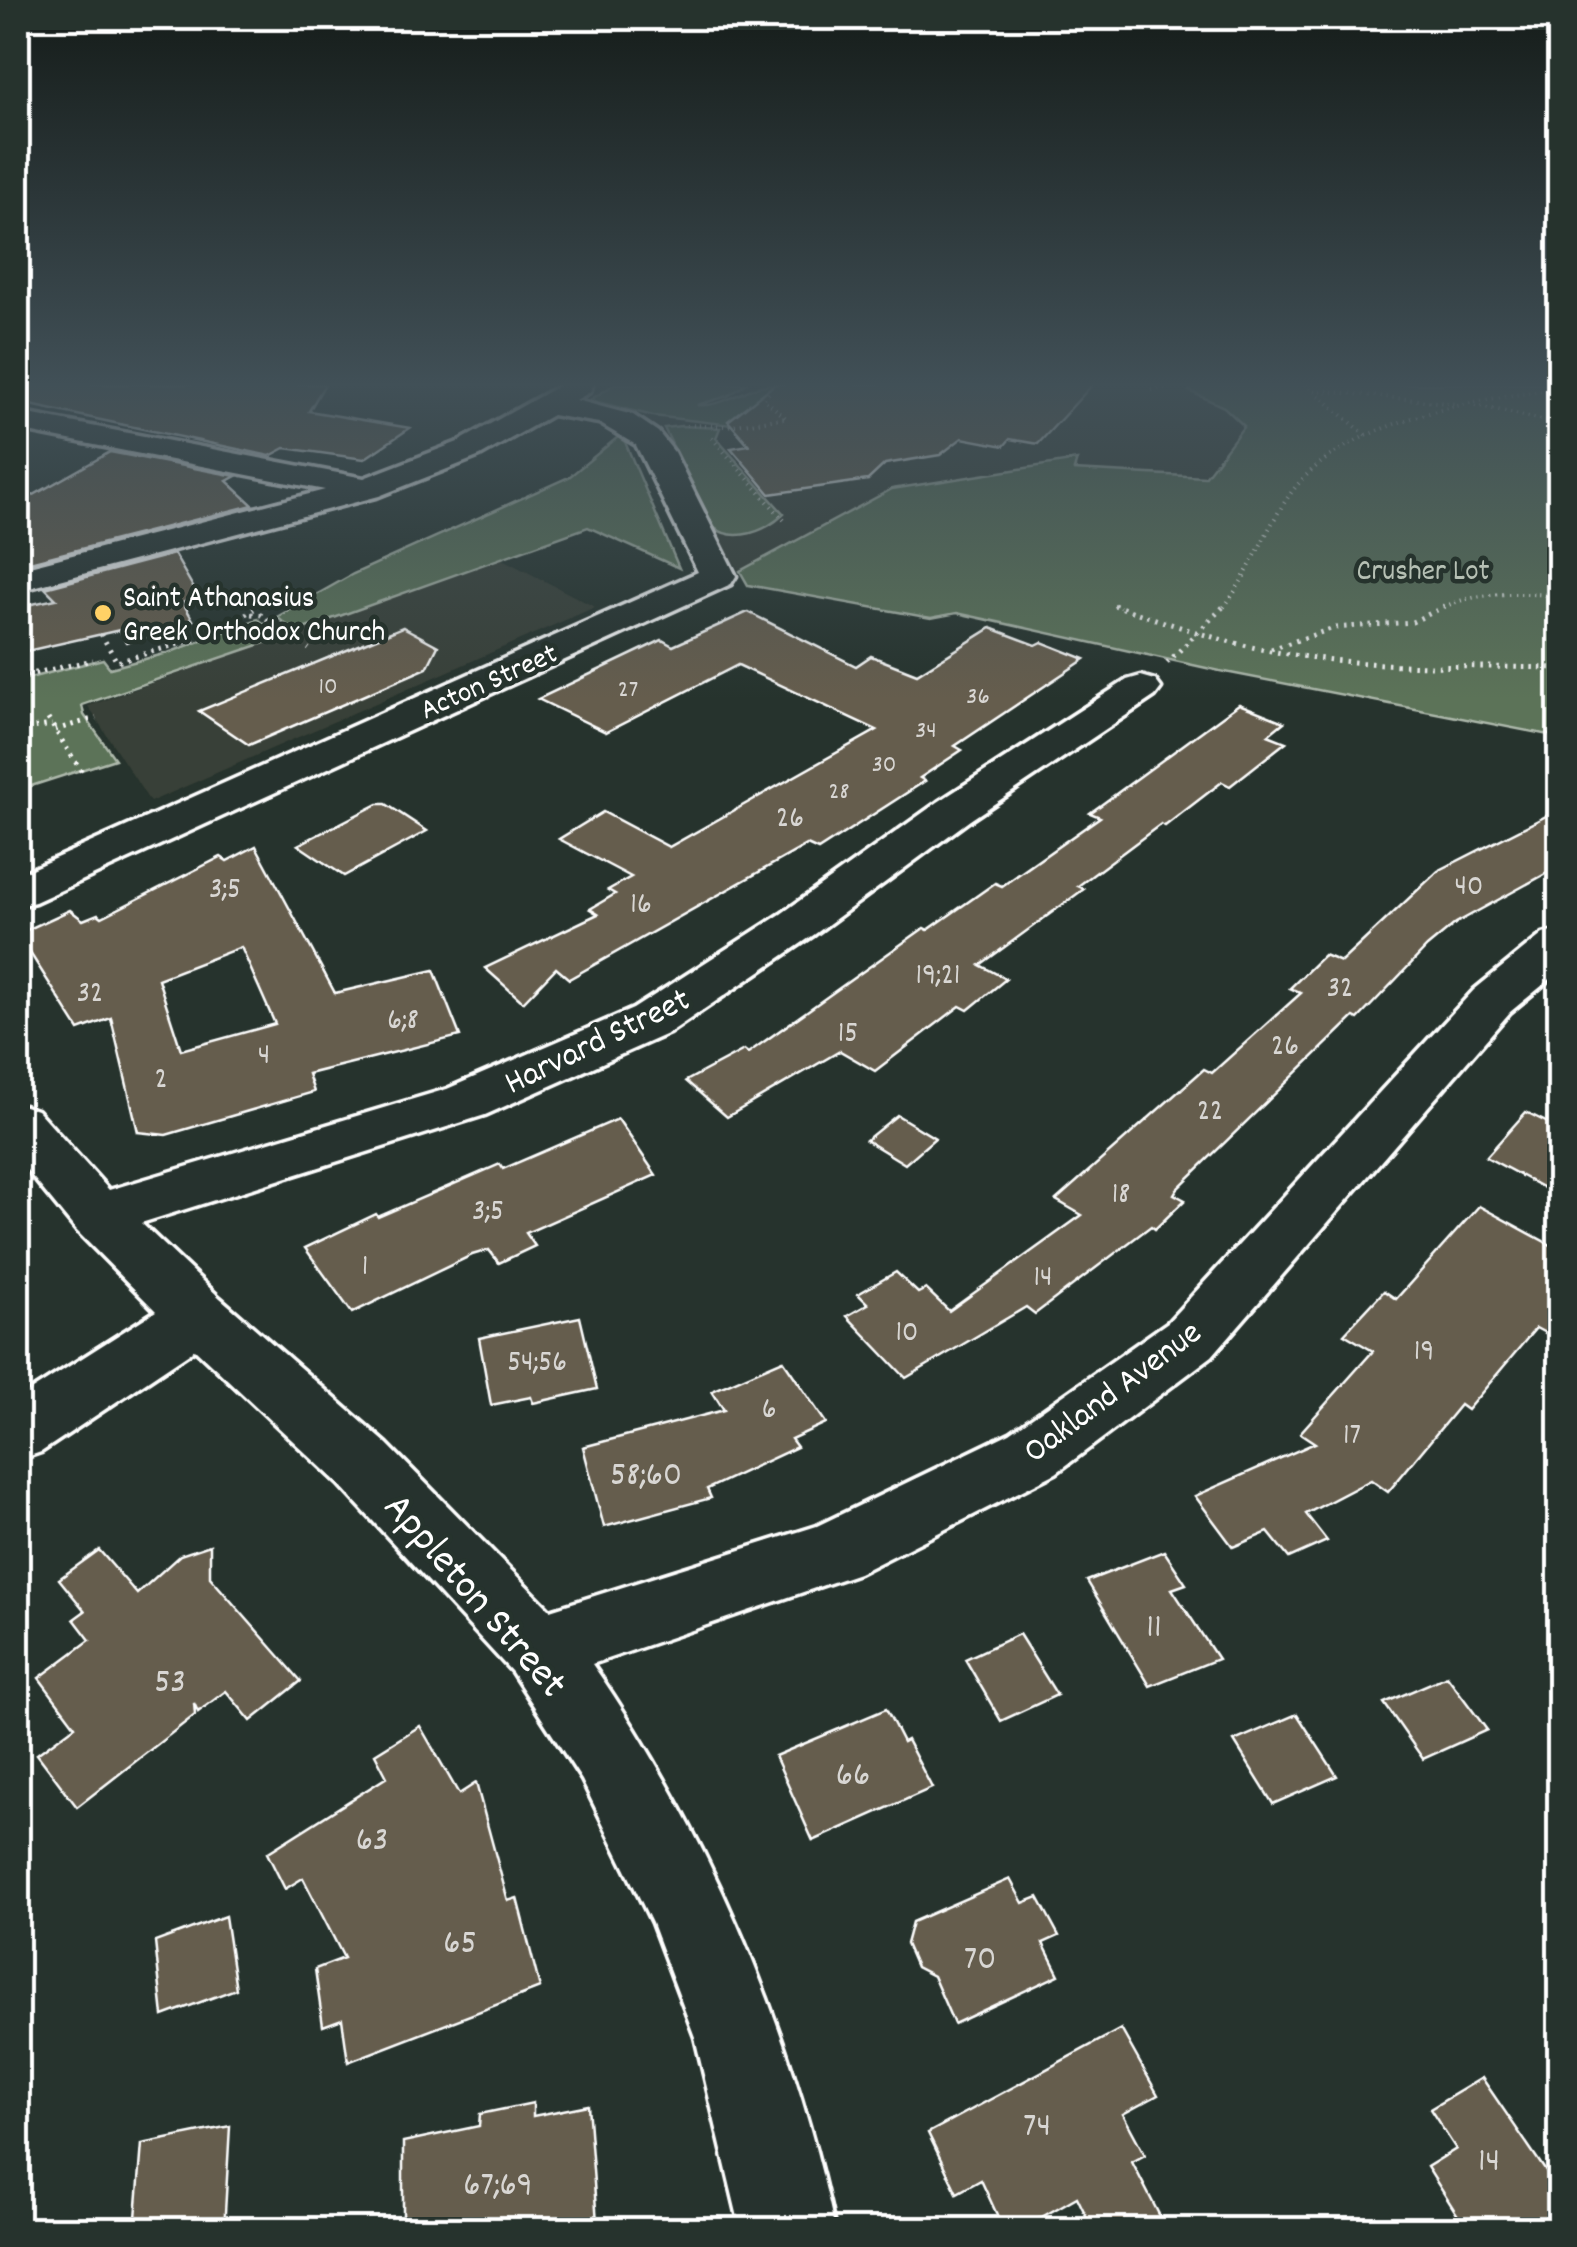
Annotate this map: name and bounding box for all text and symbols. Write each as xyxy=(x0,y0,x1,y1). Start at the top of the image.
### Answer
park label: Crusher Lot xyxy=(1356,552,1490,595)
place label: Saint Athanasius Greek Orthodox Church xyxy=(123,579,385,656)
marker: Saint Athanasius Greek Orthodox Church xyxy=(92,602,114,624)
street label: Acton Street xyxy=(414,635,565,734)
house number: 10 xyxy=(318,670,338,706)
house number: 27 xyxy=(618,673,638,709)
house number: 36 xyxy=(966,680,990,716)
house number: 34 xyxy=(915,714,937,750)
house number: 30 xyxy=(872,748,896,784)
house number: 28 xyxy=(829,775,849,811)
house number: 26 xyxy=(776,799,804,842)
house number: 40 xyxy=(1455,867,1483,910)
house number: 3;5 xyxy=(209,870,241,913)
house number: 16 xyxy=(630,885,652,928)
house number: 19;21 xyxy=(916,956,960,999)
house number: 32 xyxy=(1327,969,1353,1012)
house number: 32 xyxy=(77,974,103,1017)
street label: Harvard Street xyxy=(497,977,699,1110)
house number: 6;8 xyxy=(387,1001,419,1044)
house number: 15 xyxy=(838,1014,858,1057)
house number: 26 xyxy=(1271,1027,1299,1070)
house number: 4 xyxy=(258,1036,270,1079)
house number: 2 xyxy=(154,1060,168,1103)
house number: 22 xyxy=(1197,1092,1223,1135)
house number: 18 xyxy=(1112,1175,1130,1218)
house number: 3;5 xyxy=(472,1192,504,1235)
house number: 1 xyxy=(362,1247,368,1290)
house number: 14 xyxy=(1033,1258,1053,1301)
street label: Oakland Avenue xyxy=(1014,1310,1214,1478)
house number: 10 xyxy=(896,1313,918,1356)
house number: 19 xyxy=(1414,1332,1434,1375)
house number: 54;56 xyxy=(507,1343,567,1386)
house number: 6 xyxy=(762,1390,776,1433)
house number: 17 xyxy=(1343,1416,1361,1459)
house number: 58;60 xyxy=(610,1452,682,1502)
street label: Appleton Street xyxy=(366,1482,579,1714)
house number: 11 xyxy=(1146,1604,1162,1654)
house number: 53 xyxy=(154,1659,186,1709)
house number: 66 xyxy=(836,1752,870,1802)
house number: 63 xyxy=(356,1817,388,1867)
house number: 65 xyxy=(443,1920,477,1970)
house number: 70 xyxy=(964,1936,996,1986)
house number: 74 xyxy=(1023,2103,1051,2153)
house number: 14 xyxy=(1478,2138,1500,2188)
house number: 67;69 xyxy=(463,2162,533,2212)

